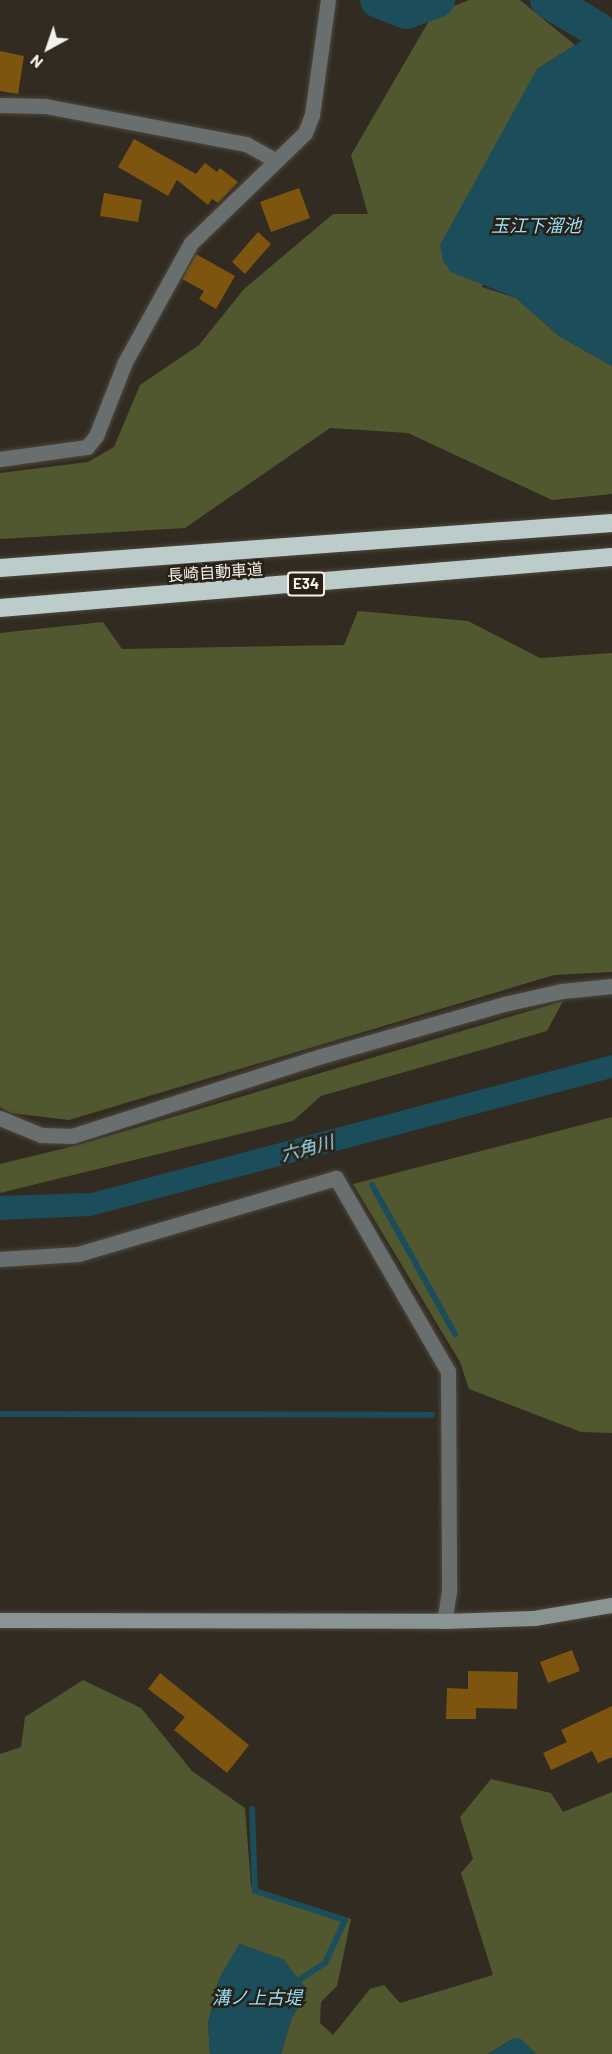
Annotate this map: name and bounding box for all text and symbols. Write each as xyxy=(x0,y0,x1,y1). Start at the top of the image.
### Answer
north arrow xyxy=(18,18,78,78)
text: N xyxy=(26,51,46,73)
water label: 玉江下溜池 xyxy=(491,214,581,236)
street label: 長崎自動車道 xyxy=(166,559,264,585)
road number: E34 xyxy=(286,572,326,596)
water label: 六角川 xyxy=(278,1131,336,1165)
water label: 溝ノ上古堤 xyxy=(212,1986,302,2008)

